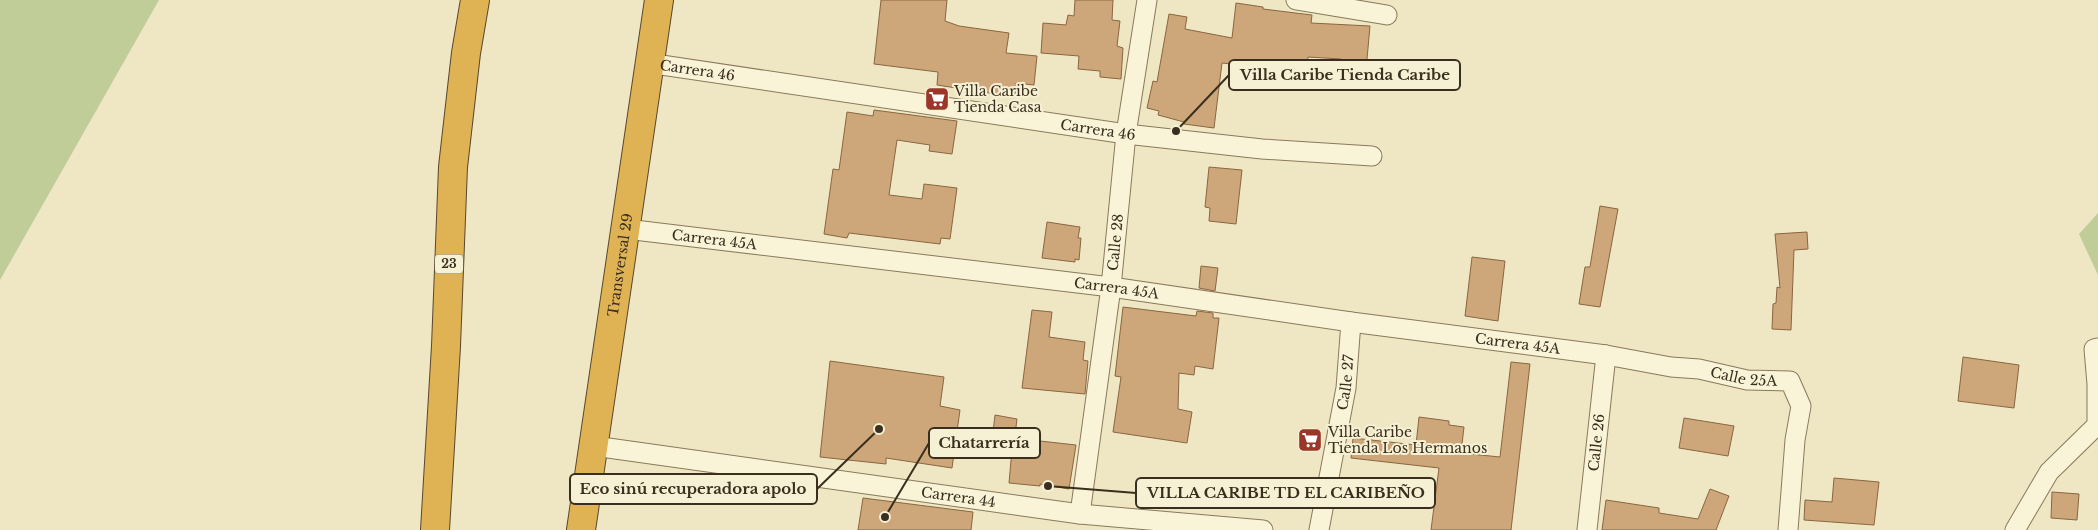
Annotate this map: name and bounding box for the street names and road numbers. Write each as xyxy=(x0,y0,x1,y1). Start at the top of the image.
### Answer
street label: Carrera 46 xyxy=(659,56,736,85)
street label: Carrera 46 xyxy=(1059,115,1137,144)
street label: Transversal 29 xyxy=(604,212,636,318)
street label: Calle 28 xyxy=(1104,213,1127,272)
street label: Carrera 45A xyxy=(671,226,758,254)
road number: 23 xyxy=(435,254,463,274)
street label: Carrera 45A xyxy=(1073,274,1160,303)
street label: Carrera 45A xyxy=(1474,329,1561,358)
street label: Calle 27 xyxy=(1333,353,1358,412)
street label: Calle 25A xyxy=(1709,363,1778,390)
street label: Calle 26 xyxy=(1584,413,1609,472)
street label: Carrera 44 xyxy=(920,483,997,511)

